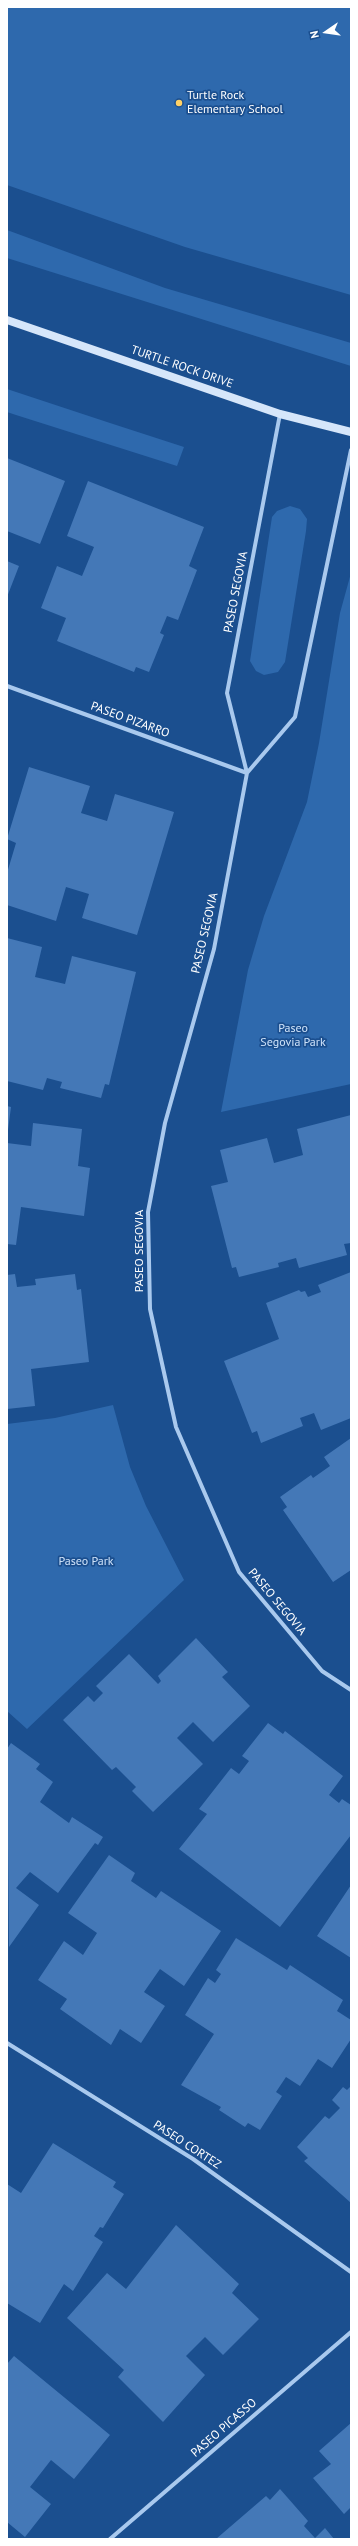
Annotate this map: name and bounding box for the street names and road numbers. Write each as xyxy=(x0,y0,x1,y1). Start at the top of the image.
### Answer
street label: TURTLE ROCK DRIVE xyxy=(129,343,235,391)
street label: PASEO SEGOVIA xyxy=(221,550,251,634)
street label: PASEO PIZARRO xyxy=(89,699,171,741)
street label: PASEO SEGOVIA xyxy=(189,891,221,975)
street label: PASEO SEGOVIA xyxy=(133,1210,147,1292)
street label: PASEO SEGOVIA xyxy=(245,1566,309,1638)
street label: PASEO CORTEZ xyxy=(150,2118,224,2172)
street label: PASEO PICASSO xyxy=(188,2396,260,2460)

